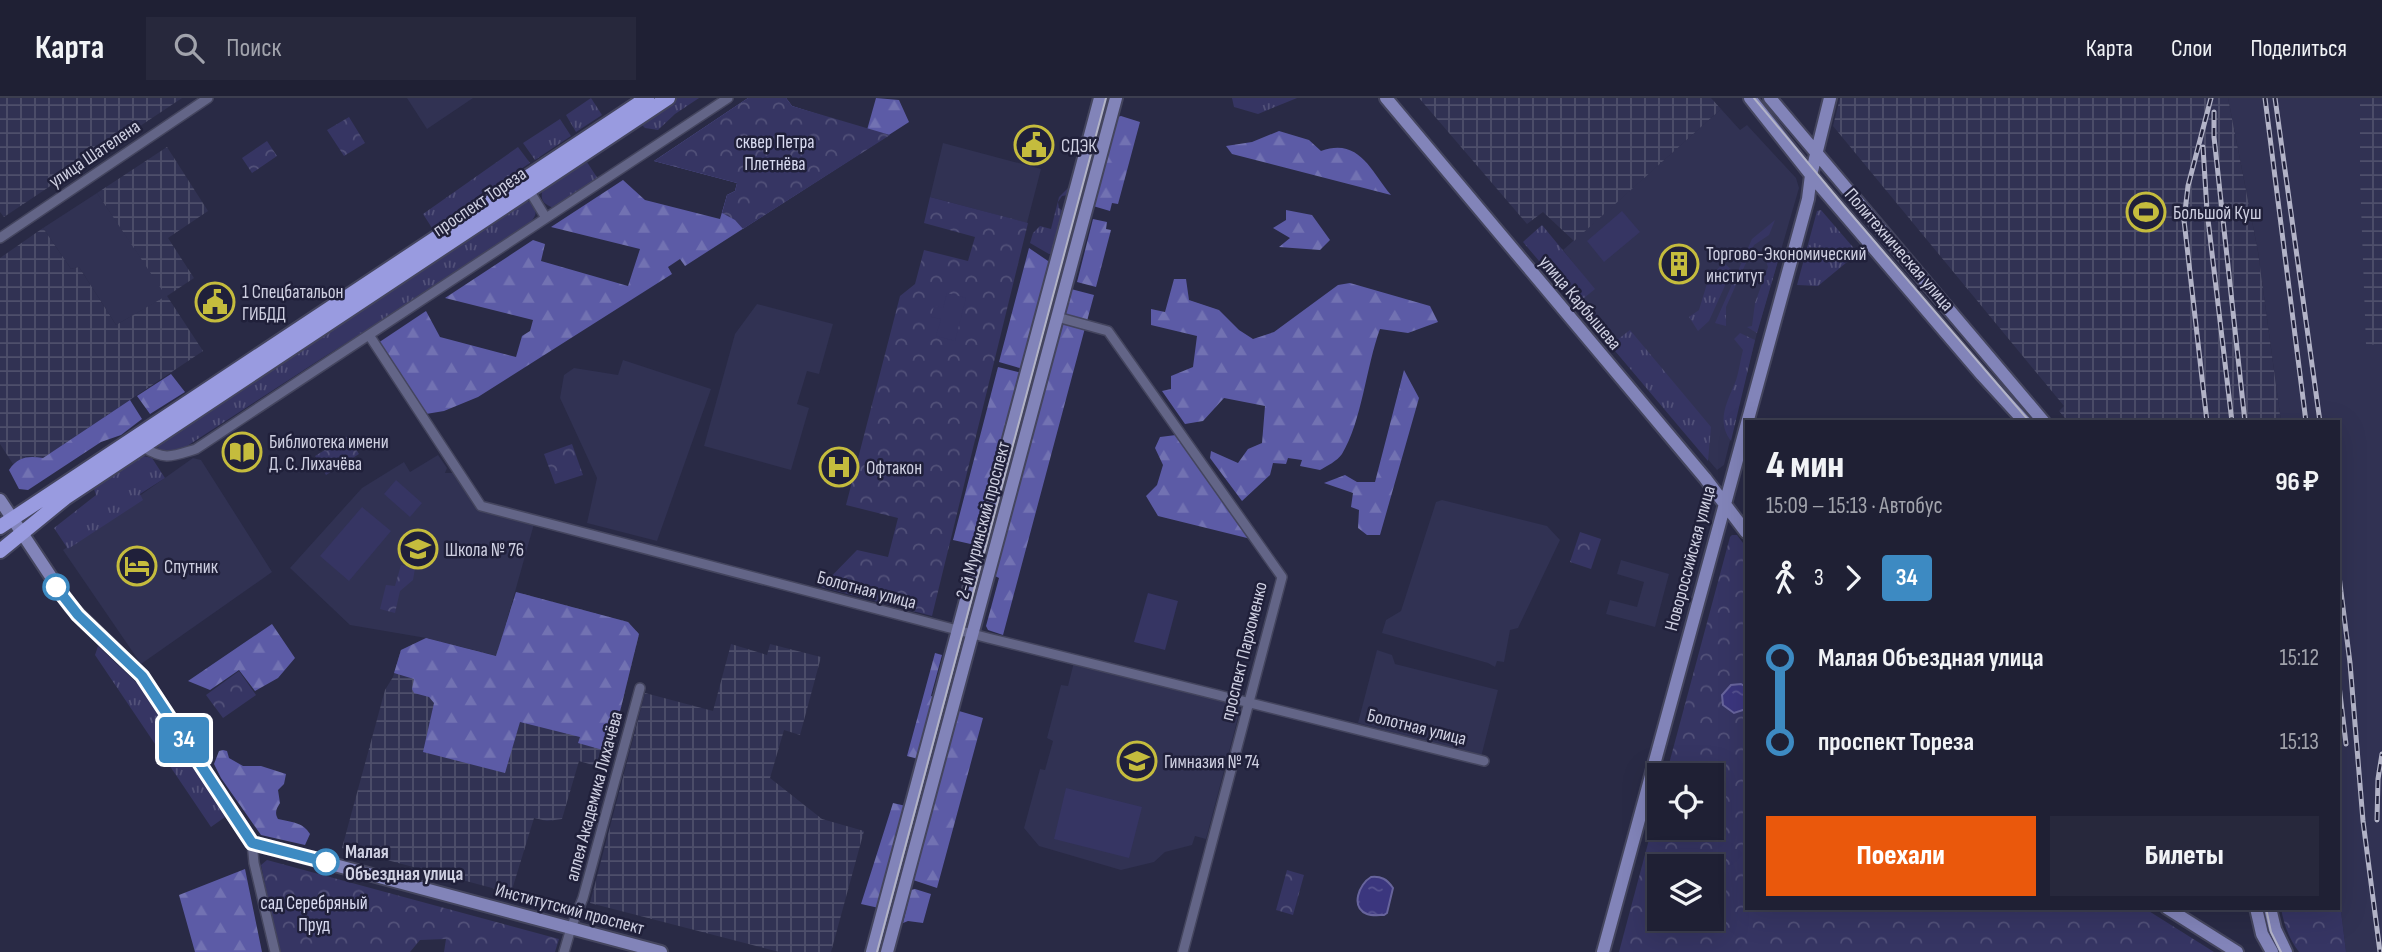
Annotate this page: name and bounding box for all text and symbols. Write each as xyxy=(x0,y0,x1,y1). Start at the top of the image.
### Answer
search box xyxy=(146,17,636,80)
text: Карта xyxy=(35,28,104,68)
icon: search xyxy=(170,29,208,67)
text: Поиск xyxy=(226,33,281,64)
text: Карта xyxy=(2086,34,2133,63)
text: Слои xyxy=(2171,34,2212,63)
text: Поделиться xyxy=(2250,34,2347,63)
street label: улица Шателена xyxy=(45,115,145,193)
public building icon: СДЭК xyxy=(1013,124,1055,166)
park label: сквер Петра Плетнёва xyxy=(735,131,815,176)
place label: СДЭК xyxy=(1061,135,1097,158)
street label: проспект Тореза xyxy=(429,163,531,242)
street label: Политехническая улица xyxy=(1839,184,1958,316)
sports icon: Большой Куш xyxy=(2125,191,2167,233)
place label: Большой Куш xyxy=(2173,202,2261,225)
building icon: Торгово-Экономический институт xyxy=(1658,243,1700,285)
place label: Торгово-Экономический институт xyxy=(1706,243,1866,288)
street label: улица Карбышева xyxy=(1534,251,1626,355)
public building icon: 1 Спецбатальон ГИБДД xyxy=(194,281,236,323)
place label: 1 Спецбатальон ГИБДД xyxy=(242,281,344,326)
library icon: Библиотека имени Д. С. Лихачёва xyxy=(221,431,263,473)
place label: Библиотека имени Д. С. Лихачёва xyxy=(269,431,389,476)
street label: 2-й Муринский проспект xyxy=(951,439,1016,602)
text: 4 мин xyxy=(1766,443,1844,488)
hospital icon: Офтакон xyxy=(818,446,860,488)
place label: Офтакон xyxy=(866,457,922,480)
text: 96 ₽ xyxy=(2275,467,2319,498)
street label: Новороссийская улица xyxy=(1660,483,1721,633)
text: 15:09 – 15:13 · Автобус xyxy=(1766,492,1943,520)
school or university icon: Школа № 76 xyxy=(397,528,439,570)
place label: Школа № 76 xyxy=(445,539,524,562)
hotel icon: Спутник xyxy=(116,545,158,587)
place label: Спутник xyxy=(164,556,219,579)
icon: walk xyxy=(1766,559,1804,597)
icon: forward xyxy=(1834,559,1872,597)
text: 34 xyxy=(1896,563,1918,592)
text: 3 xyxy=(1814,564,1824,592)
street label: Болотная улица xyxy=(815,566,919,615)
unlabelled marker xyxy=(43,574,69,600)
street label: проспект Пархоменко xyxy=(1216,580,1273,723)
text: Малая Объездная улица xyxy=(1818,643,2044,674)
text: 15:12 xyxy=(2280,644,2319,672)
street label: Болотная улица xyxy=(1365,704,1469,751)
street label: аллея Академика Лихачёва xyxy=(561,709,628,884)
line badge: 34 xyxy=(152,717,216,763)
text: 34 xyxy=(173,725,195,754)
text: проспект Тореза xyxy=(1818,727,1974,758)
text: 15:13 xyxy=(2280,728,2319,756)
school or university icon: Гимназия № 74 xyxy=(1116,740,1158,782)
place label: Гимназия № 74 xyxy=(1164,751,1259,774)
map controls xyxy=(1647,763,1724,931)
button: locate xyxy=(1647,763,1724,840)
button: Поехали xyxy=(1766,816,2036,896)
button: Билеты xyxy=(2050,816,2319,896)
place label: Малая Объездная улица xyxy=(345,841,463,886)
marker: Малая Объездная улица xyxy=(313,849,339,875)
button: layers xyxy=(1647,854,1724,931)
street label: Институтский проспект xyxy=(493,878,647,941)
park label: сад Серебряный Пруд xyxy=(260,892,368,937)

